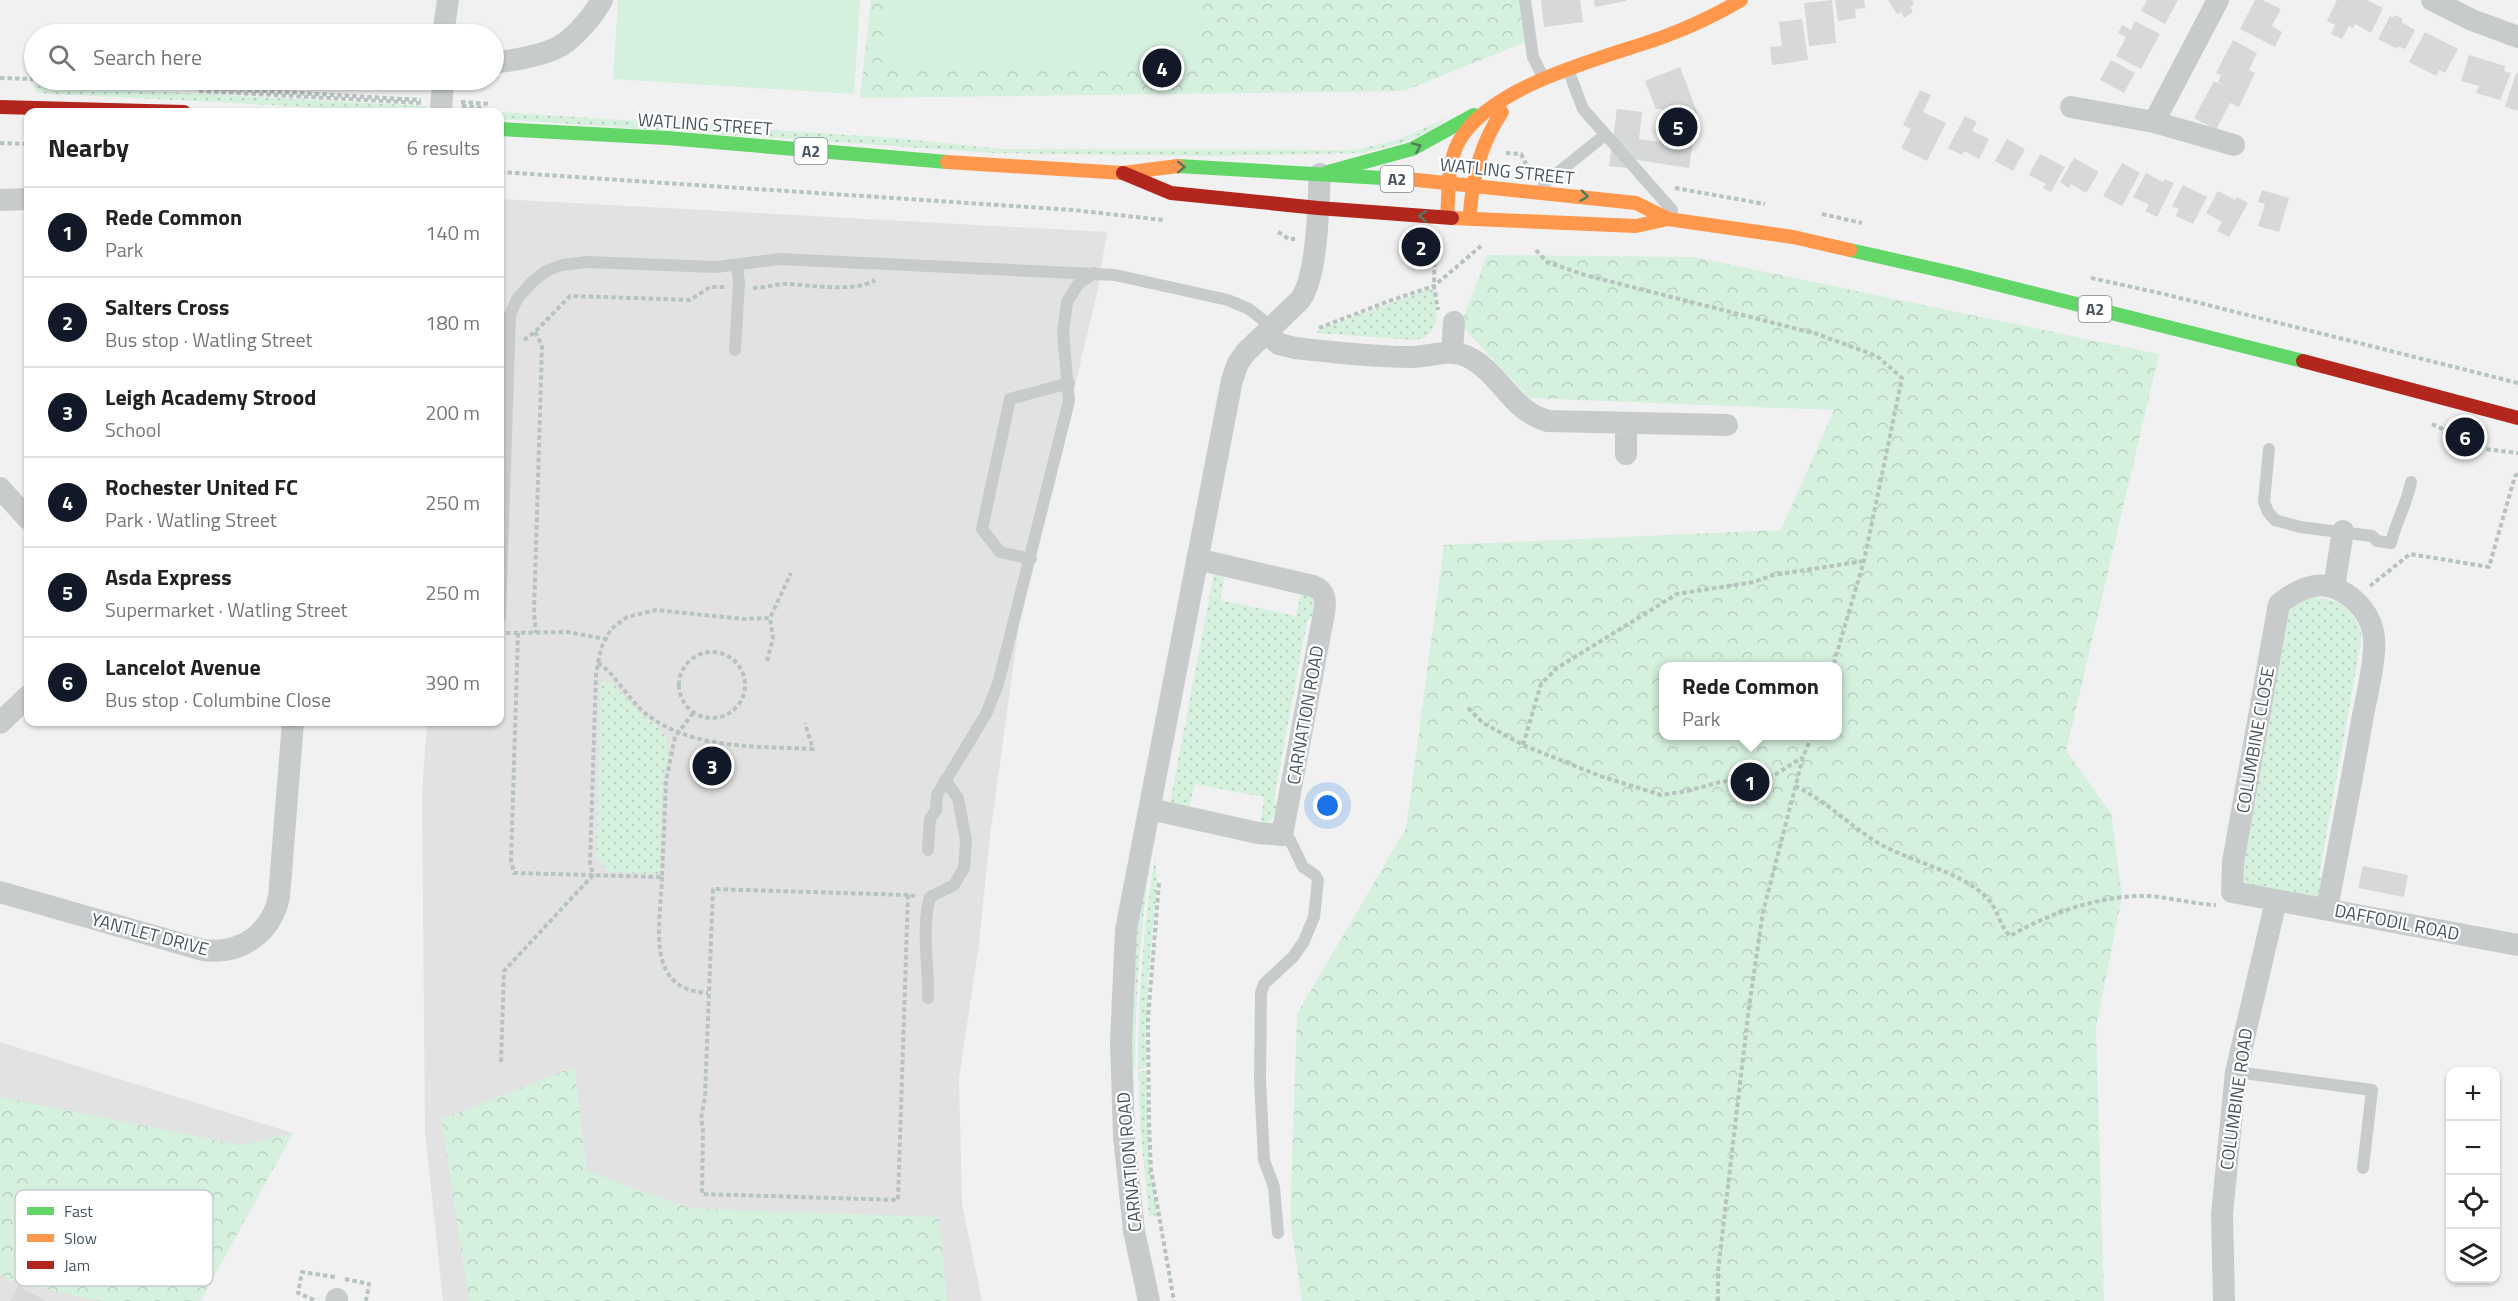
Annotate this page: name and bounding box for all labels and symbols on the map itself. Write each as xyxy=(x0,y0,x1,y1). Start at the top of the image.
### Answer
pin: 4 xyxy=(1142,46,1182,90)
pin: 5 xyxy=(1658,104,1698,150)
street label: WATLING STREET xyxy=(637,106,774,142)
road number: A2 xyxy=(794,138,828,164)
one-way arrow xyxy=(1411,142,1422,154)
street label: WATLING STREET xyxy=(1439,151,1576,192)
one-way arrow xyxy=(1176,161,1185,173)
road number: A2 xyxy=(1380,166,1414,192)
one-way arrow xyxy=(1580,190,1589,202)
one-way arrow xyxy=(1418,209,1427,222)
pin: 2 xyxy=(1402,224,1440,270)
road number: A2 xyxy=(2078,296,2112,322)
pin: 6 xyxy=(2446,414,2484,460)
street label: CARNATION ROAD xyxy=(1279,643,1331,787)
street label: COLUMBINE CLOSE xyxy=(2229,665,2281,815)
pin: 3 xyxy=(692,744,732,789)
pin: 1 xyxy=(1730,760,1770,804)
your location xyxy=(1313,791,1342,820)
street label: DAFFODIL ROAD xyxy=(2332,897,2462,947)
street label: YANTLET DRIVE xyxy=(88,905,212,963)
street label: COLUMBINE ROAD xyxy=(2213,1026,2259,1172)
street label: CARNATION ROAD xyxy=(1109,1091,1149,1233)
legend xyxy=(15,1190,213,1286)
text: Fast xyxy=(64,1199,93,1223)
text: Slow xyxy=(64,1226,97,1250)
text: Jam xyxy=(64,1253,90,1277)

